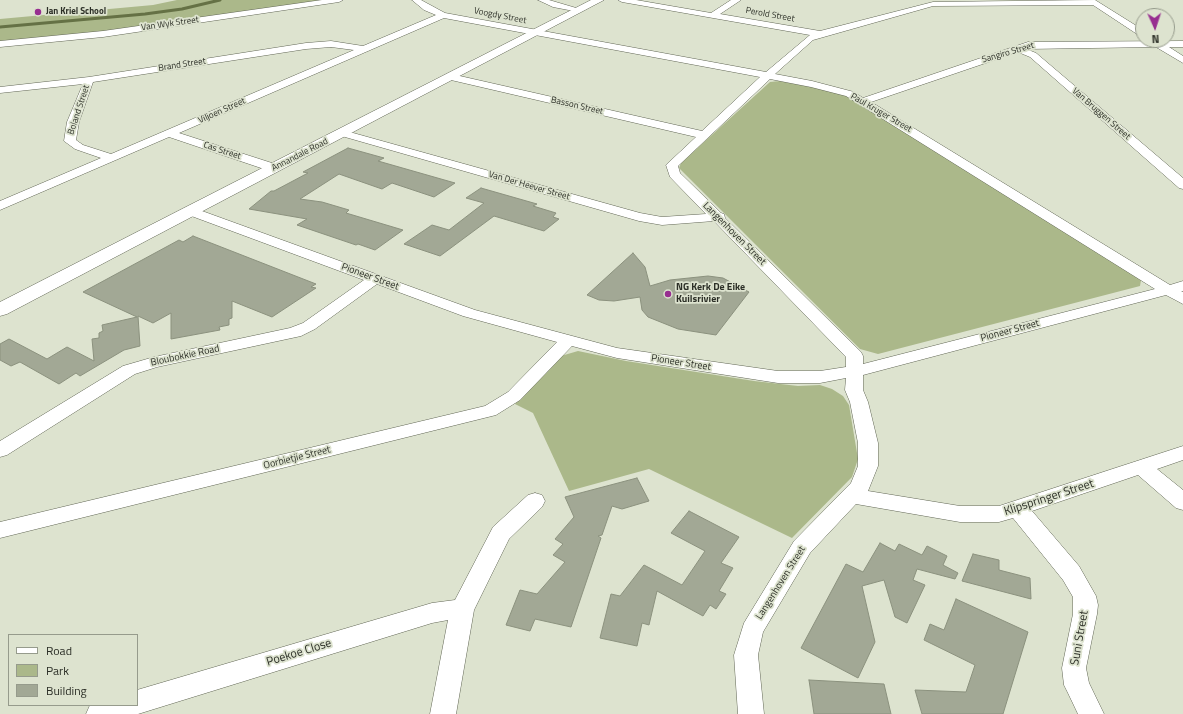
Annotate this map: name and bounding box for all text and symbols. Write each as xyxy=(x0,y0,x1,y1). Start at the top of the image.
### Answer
street label: Perold Street xyxy=(745,5,795,25)
street label: Voogdy Street xyxy=(473,6,527,26)
marker: Jan Kriel School xyxy=(33,7,43,17)
place label: Jan Kriel School xyxy=(46,7,106,17)
north arrow xyxy=(1135,8,1175,48)
street label: Van Wyk Street xyxy=(140,15,200,33)
text: N xyxy=(1151,31,1160,47)
street label: Sangiro Street xyxy=(981,40,1035,66)
street label: Brand Street xyxy=(157,56,207,74)
street label: Boland Street xyxy=(66,84,92,136)
street label: Van Bruggen Street xyxy=(1070,86,1132,142)
street label: Paul Kruger Street xyxy=(848,91,914,135)
street label: Basson Street xyxy=(550,95,604,117)
street label: Viljoen Street xyxy=(197,96,247,126)
street label: Annandale Road xyxy=(270,136,330,174)
street label: Cas Street xyxy=(202,140,242,162)
street label: Van Der Heever Street xyxy=(487,169,571,203)
street label: Langenhoven Street xyxy=(700,200,768,268)
street label: Pioneer Street xyxy=(340,261,400,293)
place label: NG Kerk De Eike Kuilsrivier xyxy=(676,282,745,306)
marker: NG Kerk De Eike Kuilsrivier xyxy=(663,289,673,299)
street label: Pioneer Street xyxy=(979,317,1041,345)
street label: Bloubokkie Road xyxy=(149,343,221,369)
street label: Pioneer Street xyxy=(650,352,712,374)
street label: Oorbietjie Street xyxy=(262,444,332,472)
street label: Klipspringer Street xyxy=(1002,477,1096,519)
street label: Langenhoven Street xyxy=(754,544,808,622)
street label: Suni Street xyxy=(1068,609,1092,667)
legend xyxy=(8,634,138,706)
street label: Poekoe Close xyxy=(265,636,333,670)
text: Road xyxy=(46,641,72,660)
text: Park xyxy=(46,661,69,680)
text: Building xyxy=(46,681,87,700)

